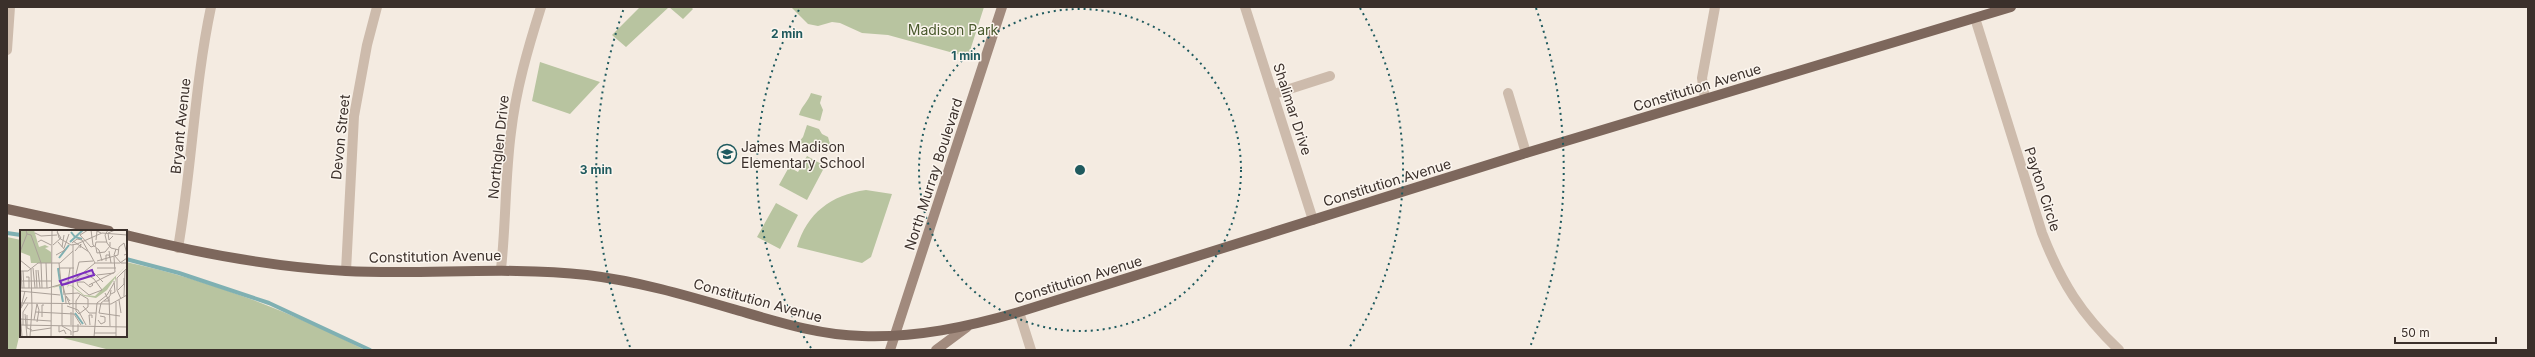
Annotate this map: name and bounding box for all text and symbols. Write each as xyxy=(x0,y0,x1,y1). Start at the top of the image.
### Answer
park label: Madison Park xyxy=(908,21,999,38)
text: 2 min xyxy=(771,26,803,41)
text: 1 min xyxy=(951,48,981,63)
street label: Constitution Avenue xyxy=(1631,59,1763,115)
street label: Shalimar Drive xyxy=(1270,61,1316,157)
street label: Bryant Avenue xyxy=(167,77,193,175)
street label: Devon Street xyxy=(327,93,353,181)
street label: Northglen Drive xyxy=(484,94,512,200)
street label: North Murray Boulevard xyxy=(900,96,966,252)
place label: James Madison Elementary School xyxy=(741,138,865,171)
school or university icon: James Madison Elementary School xyxy=(716,143,738,165)
street label: Payton Circle xyxy=(2021,145,2065,233)
street label: Constitution Avenue xyxy=(1321,154,1453,210)
text: 3 min xyxy=(580,162,612,177)
centre of rings xyxy=(1073,163,1087,177)
inset map xyxy=(20,230,127,337)
street label: Constitution Avenue xyxy=(368,246,502,266)
street label: Constitution Avenue xyxy=(1012,251,1144,307)
street label: Constitution Avenue xyxy=(692,275,824,325)
scale bar xyxy=(2395,319,2496,345)
text: 50 m xyxy=(2401,325,2430,340)

